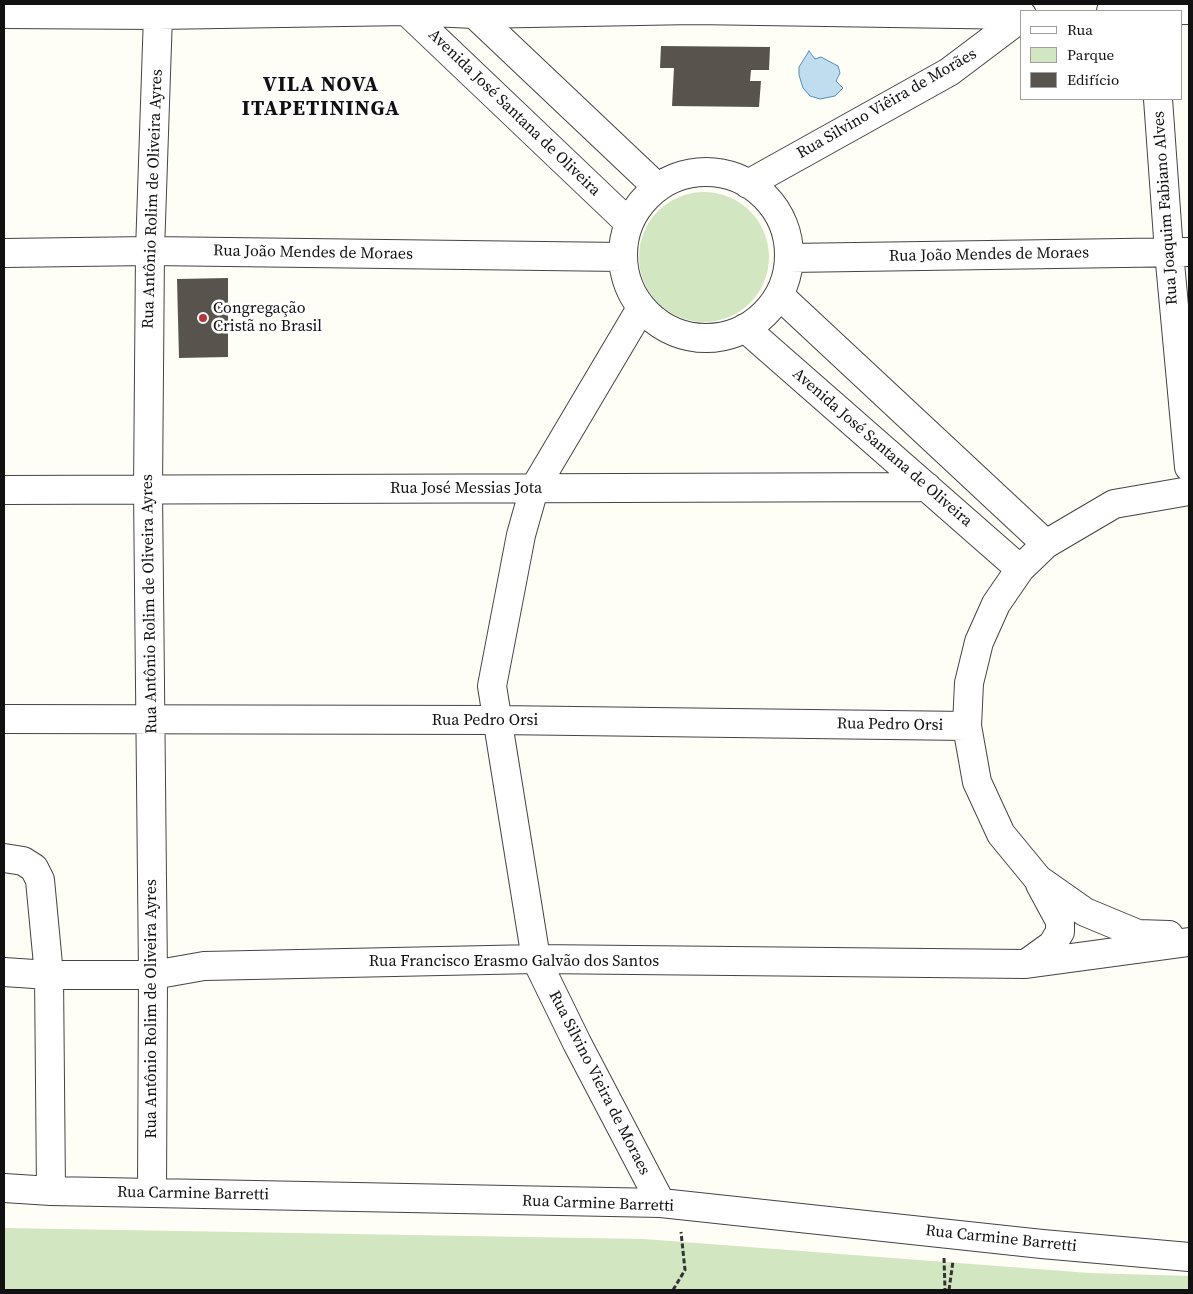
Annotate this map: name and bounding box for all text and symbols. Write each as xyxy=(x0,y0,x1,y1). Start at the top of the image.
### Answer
legend xyxy=(1020,10,1183,100)
text: Rua xyxy=(1067,19,1093,40)
street label: Avenida José Santana de Oliveira xyxy=(424,26,604,200)
text: Parque xyxy=(1067,44,1114,65)
street label: Rua Silvino Viêira de Morães xyxy=(794,45,980,163)
street label: Rua Antônio Rolim de Oliveira Ayres xyxy=(139,69,167,329)
text: Edifício xyxy=(1067,69,1119,90)
district label: VILA NOVA ITAPETININGA xyxy=(240,73,402,123)
street label: Rua Joaquim Fabiano Alves xyxy=(1150,110,1182,306)
street label: Rua João Mendes de Moraes xyxy=(213,242,413,264)
street label: Rua João Mendes de Moraes xyxy=(889,244,1089,266)
place label: Congregação Cristã no Brasil xyxy=(213,299,322,337)
marker: Congregação Cristã no Brasil xyxy=(197,312,209,324)
street label: Avenida José Santana de Oliveira xyxy=(788,365,976,531)
street label: Rua Antônio Rolim de Oliveira Ayres xyxy=(138,474,162,734)
street label: Rua José Messias Jota xyxy=(390,479,542,499)
street label: Rua Pedro Orsi xyxy=(432,711,538,731)
street label: Rua Pedro Orsi xyxy=(837,714,943,736)
street label: Rua Antônio Rolim de Oliveira Ayres xyxy=(142,879,162,1139)
street label: Rua Francisco Erasmo Galvão dos Santos xyxy=(369,952,659,972)
street label: Rua Silvino Vieira de Moraes xyxy=(544,988,654,1178)
street label: Rua Carmine Barretti xyxy=(117,1183,269,1205)
street label: Rua Carmine Barretti xyxy=(522,1192,674,1216)
street label: Rua Carmine Barretti xyxy=(924,1222,1078,1256)

